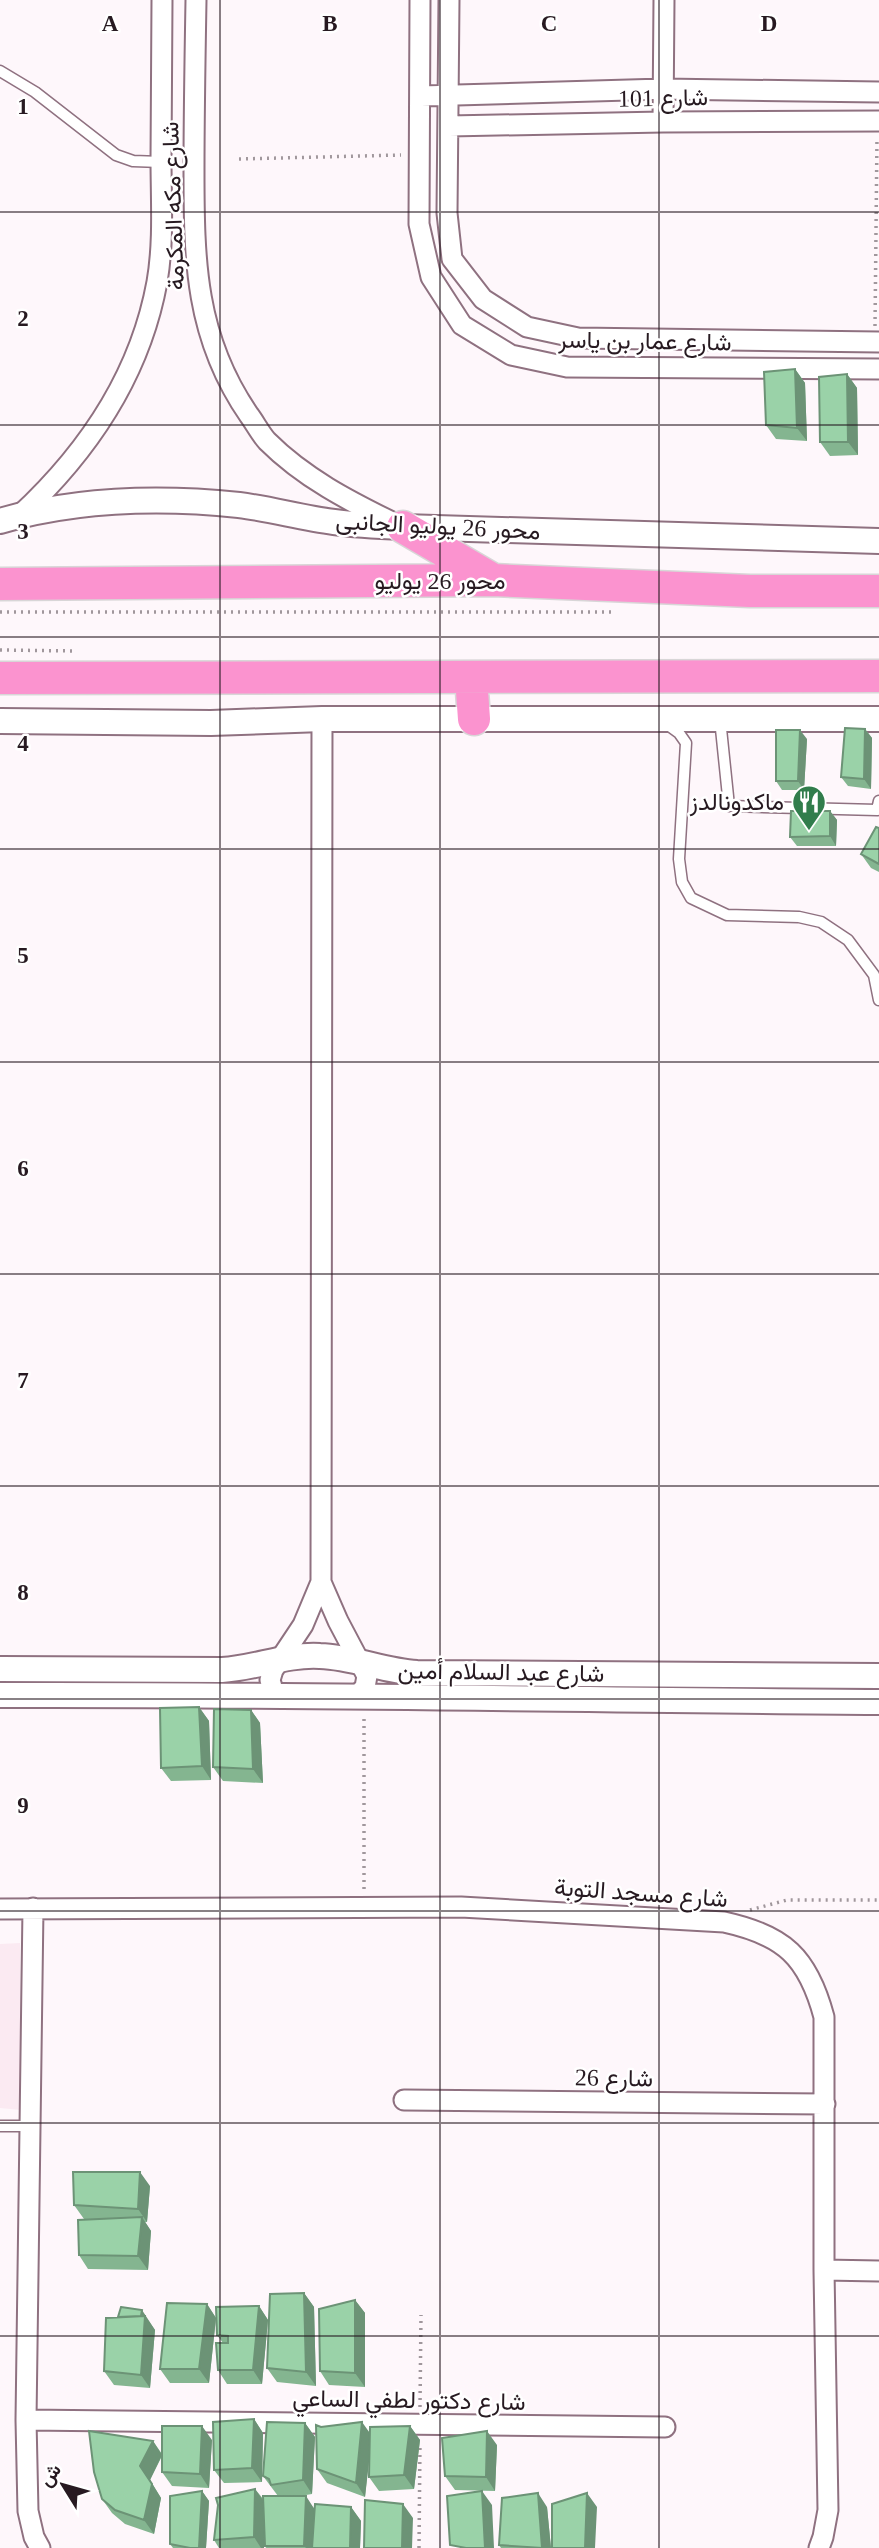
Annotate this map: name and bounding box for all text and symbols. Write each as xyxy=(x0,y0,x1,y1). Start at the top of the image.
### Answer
text: A xyxy=(102,11,119,36)
text: B xyxy=(322,11,338,36)
text: C xyxy=(541,11,557,36)
text: D xyxy=(761,11,777,36)
street label: شارع 101 xyxy=(618,84,708,115)
text: 1 xyxy=(17,94,29,119)
street label: شارع مكه المكرمة xyxy=(157,121,192,291)
text: 2 xyxy=(17,306,29,331)
street label: شارع عمار بن ياسر xyxy=(557,326,732,359)
street label: محور 26 يوليو الجانبى xyxy=(335,508,541,546)
text: 3 xyxy=(17,519,29,544)
street label: محور 26 يوليو xyxy=(374,568,506,596)
text: 4 xyxy=(17,731,29,756)
restaurant icon: ماكدونالدز xyxy=(790,783,828,832)
place label: ماكدونالدز xyxy=(689,789,784,817)
text: 5 xyxy=(17,943,29,968)
text: 6 xyxy=(17,1156,29,1181)
text: 7 xyxy=(17,1368,29,1393)
text: 8 xyxy=(17,1580,29,1605)
street label: شارع عبد السلام أمين xyxy=(397,1656,605,1690)
text: 9 xyxy=(17,1793,29,1818)
street label: شارع مسجد التوبة xyxy=(553,1874,729,1915)
street label: شارع 26 xyxy=(575,2064,653,2095)
street label: شارع دكتور لطفي الساعي xyxy=(292,2385,526,2421)
north arrow xyxy=(28,2450,98,2520)
text: ش xyxy=(35,2460,66,2491)

